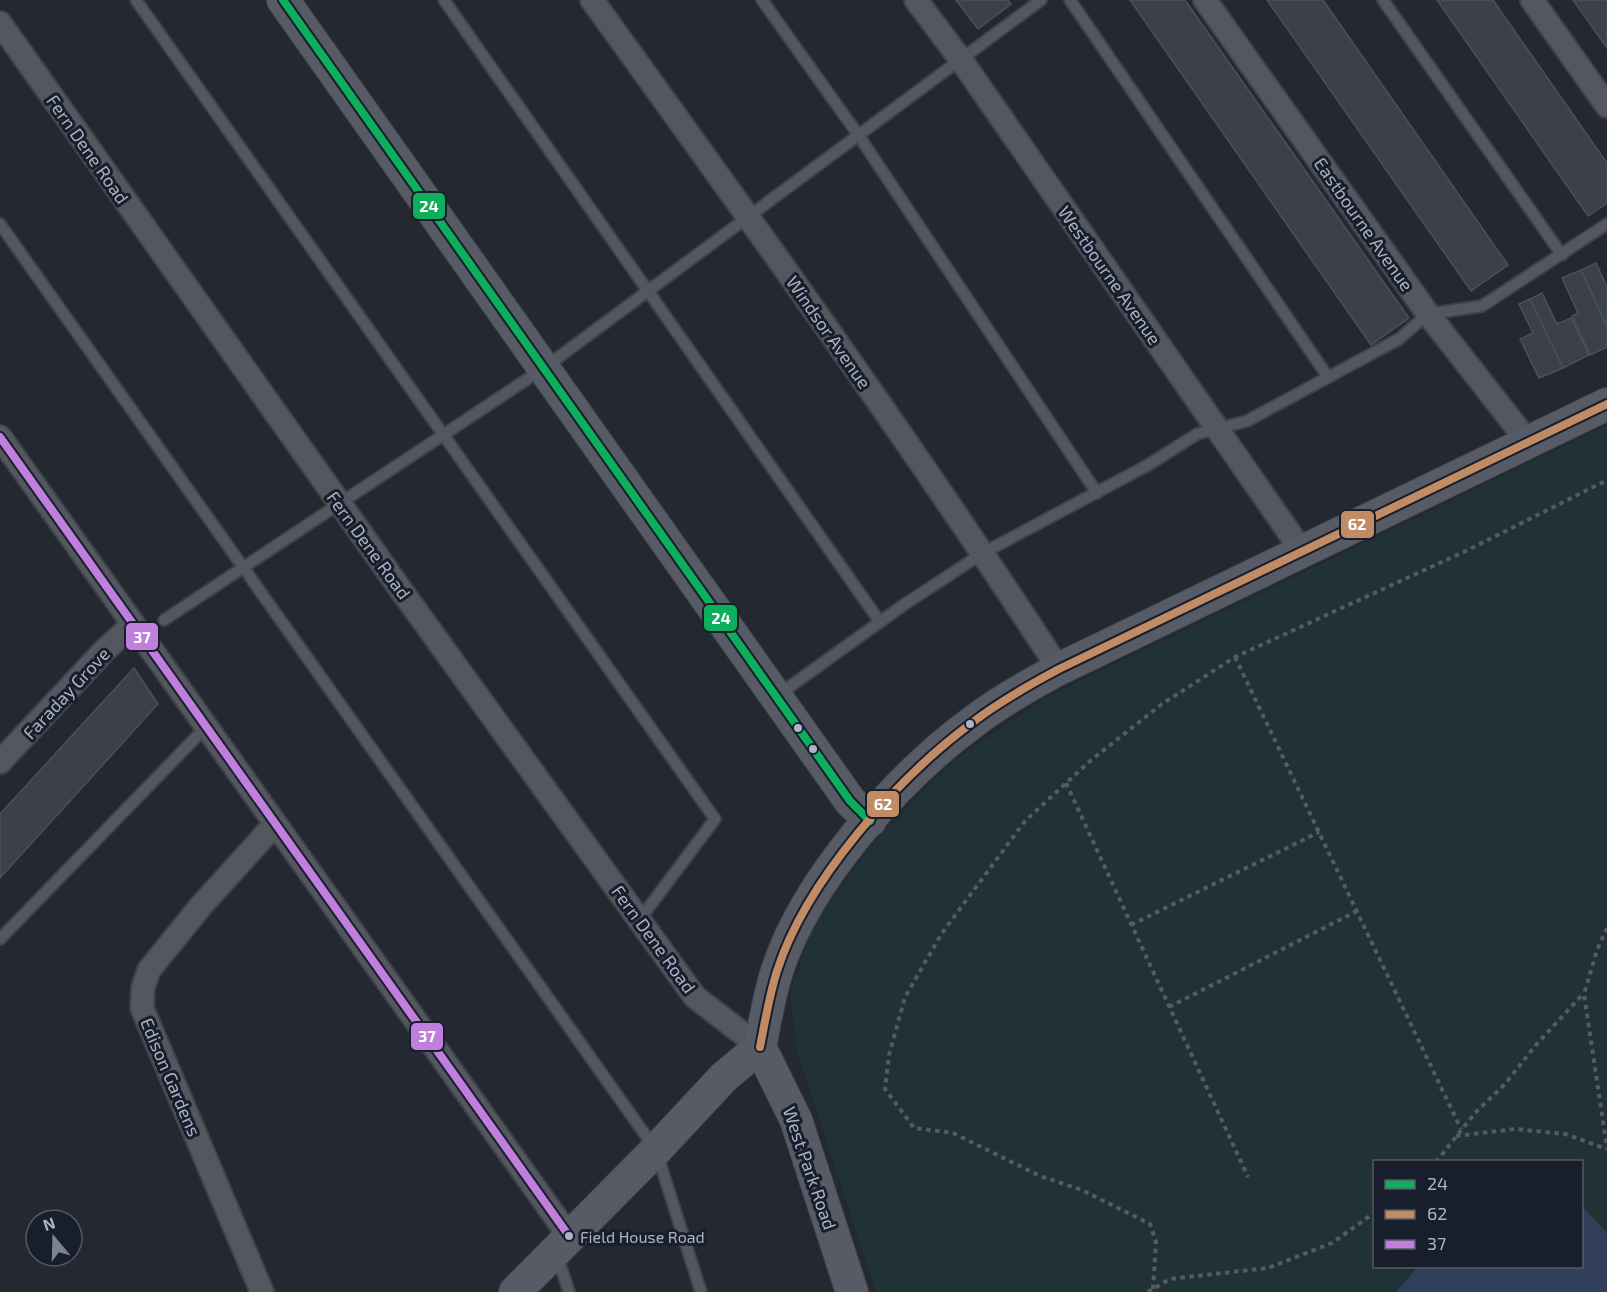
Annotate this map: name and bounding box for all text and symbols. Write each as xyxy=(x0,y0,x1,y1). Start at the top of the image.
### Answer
street label: Fern Dene Road xyxy=(42,90,134,208)
street label: Eastbourne Avenue xyxy=(1310,153,1418,295)
line badge: 24 xyxy=(412,192,446,220)
text: 24 xyxy=(419,196,439,215)
street label: Westbourne Avenue xyxy=(1054,201,1166,349)
street label: Windsor Avenue xyxy=(782,271,876,393)
street label: Fern Dene Road xyxy=(322,487,416,603)
line badge: 62 xyxy=(1340,510,1375,539)
text: 62 xyxy=(1348,514,1366,533)
line badge: 24 xyxy=(703,604,738,632)
text: 24 xyxy=(711,608,731,627)
line badge: 37 xyxy=(125,622,159,651)
text: 37 xyxy=(133,627,151,646)
street label: Faraday Grove xyxy=(18,643,114,743)
unlabelled marker xyxy=(964,718,976,730)
unlabelled marker xyxy=(792,722,804,734)
unlabelled marker xyxy=(807,743,819,755)
line badge: 62 xyxy=(866,790,900,818)
text: 62 xyxy=(874,794,892,813)
street label: Fern Dene Road xyxy=(607,881,701,997)
street label: Edison Gardens xyxy=(136,1014,206,1140)
line badge: 37 xyxy=(410,1022,444,1051)
text: 37 xyxy=(418,1026,436,1045)
street label: West Park Road xyxy=(779,1104,841,1232)
legend xyxy=(1373,1160,1583,1268)
text: 24 xyxy=(1427,1172,1448,1194)
text: 62 xyxy=(1427,1202,1447,1224)
north arrow xyxy=(24,1208,84,1268)
text: N xyxy=(40,1212,58,1234)
place label: Field House Road xyxy=(580,1227,705,1246)
marker: Field House Road xyxy=(563,1230,575,1242)
text: 37 xyxy=(1427,1232,1446,1254)

